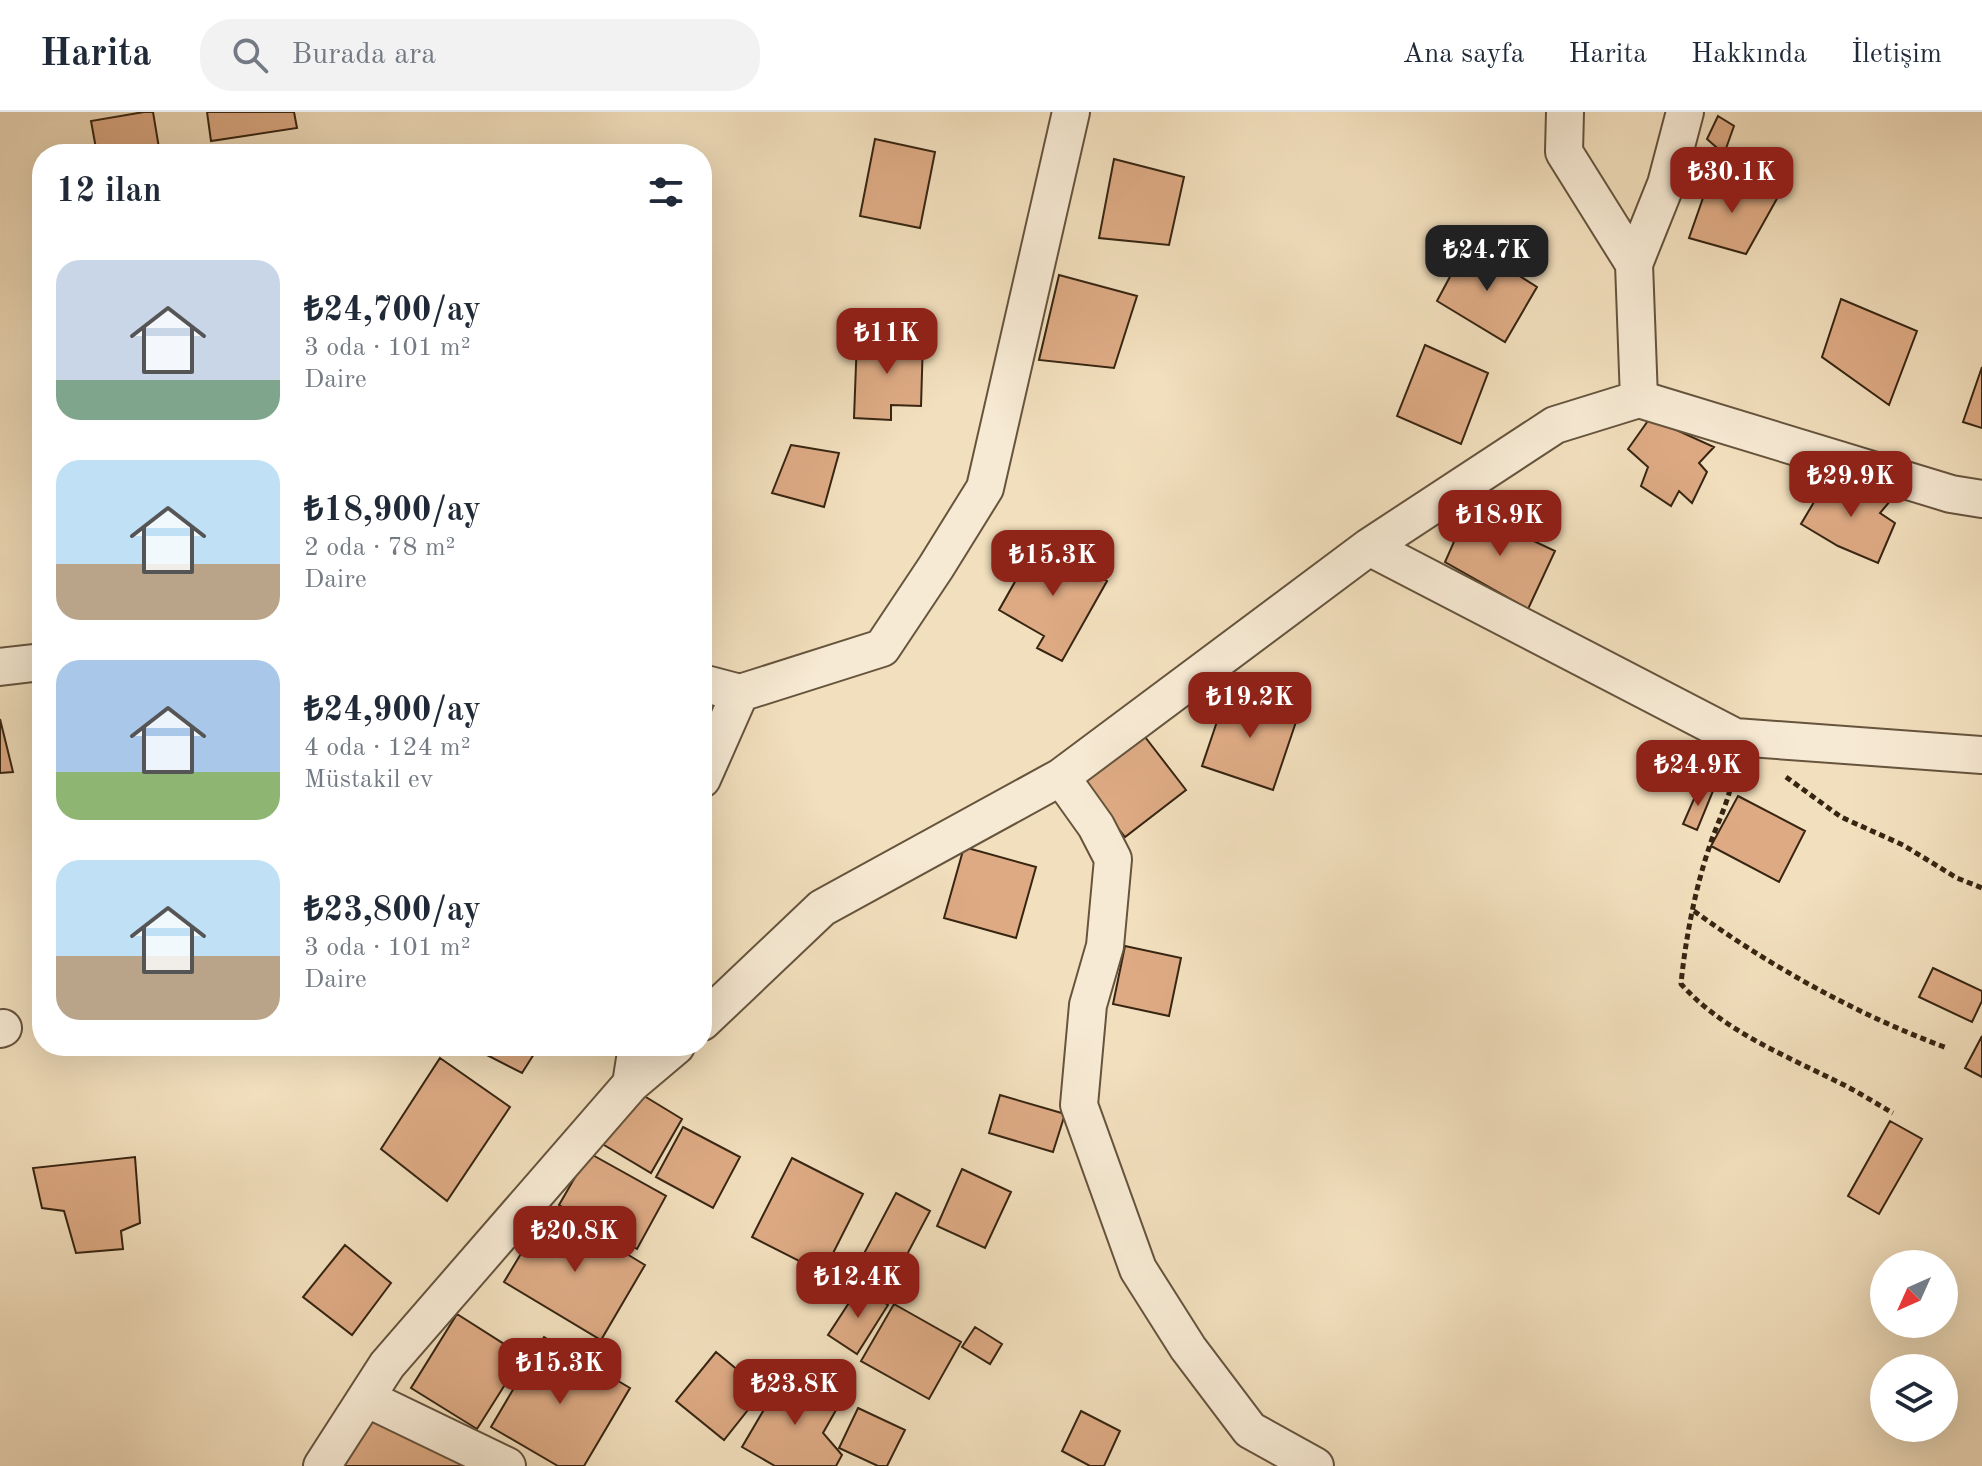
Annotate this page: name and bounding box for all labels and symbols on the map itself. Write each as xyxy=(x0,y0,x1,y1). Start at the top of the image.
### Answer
pin: ₺30.1K xyxy=(1667,147,1797,215)
pin: ₺24.7K xyxy=(1422,225,1552,293)
pin: ₺11K xyxy=(840,308,934,376)
pin: ₺29.9K xyxy=(1786,451,1916,519)
pin: ₺18.9K xyxy=(1435,490,1565,558)
pin: ₺15.3K xyxy=(988,530,1118,598)
pin: ₺19.2K xyxy=(1185,672,1315,740)
pin: ₺24.9K xyxy=(1633,740,1763,808)
pin: ₺20.8K xyxy=(510,1206,640,1274)
north arrow xyxy=(1870,1250,1958,1338)
pin: ₺12.4K xyxy=(793,1252,923,1320)
pin: ₺15.3K xyxy=(495,1338,625,1406)
pin: ₺23.8K xyxy=(730,1359,860,1427)

